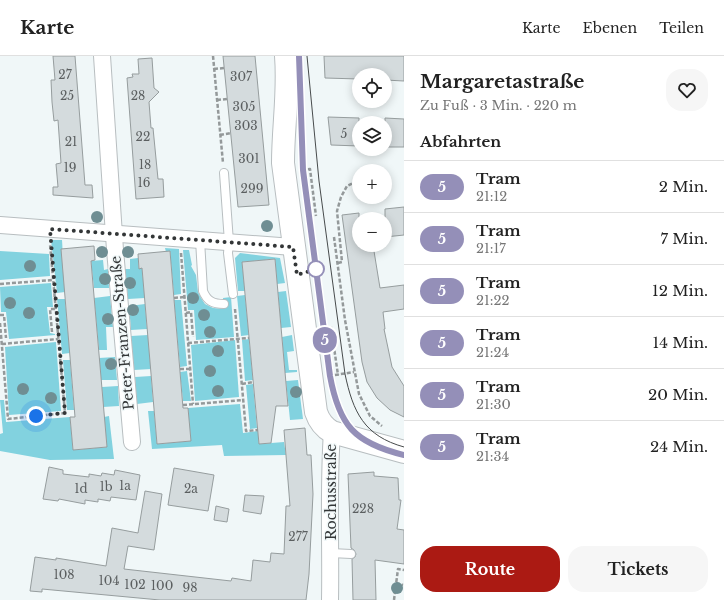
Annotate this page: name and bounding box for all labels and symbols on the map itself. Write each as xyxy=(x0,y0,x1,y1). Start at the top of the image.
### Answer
house number: 27 xyxy=(58,67,73,82)
house number: 307 xyxy=(230,69,253,84)
house number: 25 xyxy=(60,88,74,103)
house number: 28 xyxy=(131,88,145,103)
house number: 305 xyxy=(233,99,256,114)
house number: 303 xyxy=(234,118,258,133)
house number: 5 xyxy=(341,126,348,141)
house number: 22 xyxy=(136,129,150,144)
house number: 21 xyxy=(65,134,77,149)
house number: 301 xyxy=(238,151,260,166)
house number: 18 xyxy=(139,157,151,172)
house number: 19 xyxy=(63,160,77,175)
house number: 16 xyxy=(137,175,151,190)
house number: 299 xyxy=(241,181,263,196)
street label: Peter-Franzen-Straße xyxy=(106,255,138,411)
unlabelled marker xyxy=(307,260,325,278)
line badge: 5 xyxy=(312,327,338,353)
your location xyxy=(26,406,46,426)
street label: Rochusstraße xyxy=(322,444,340,540)
house number: 1a xyxy=(119,478,131,493)
house number: 1b xyxy=(99,479,113,494)
house number: 1d xyxy=(74,481,88,496)
house number: 2a xyxy=(184,481,198,496)
house number: 228 xyxy=(352,501,374,516)
house number: 277 xyxy=(288,529,309,544)
house number: 108 xyxy=(53,567,75,582)
house number: 104 xyxy=(99,573,119,588)
house number: 102 xyxy=(124,577,146,592)
house number: 100 xyxy=(151,578,173,593)
house number: 98 xyxy=(183,580,198,595)

